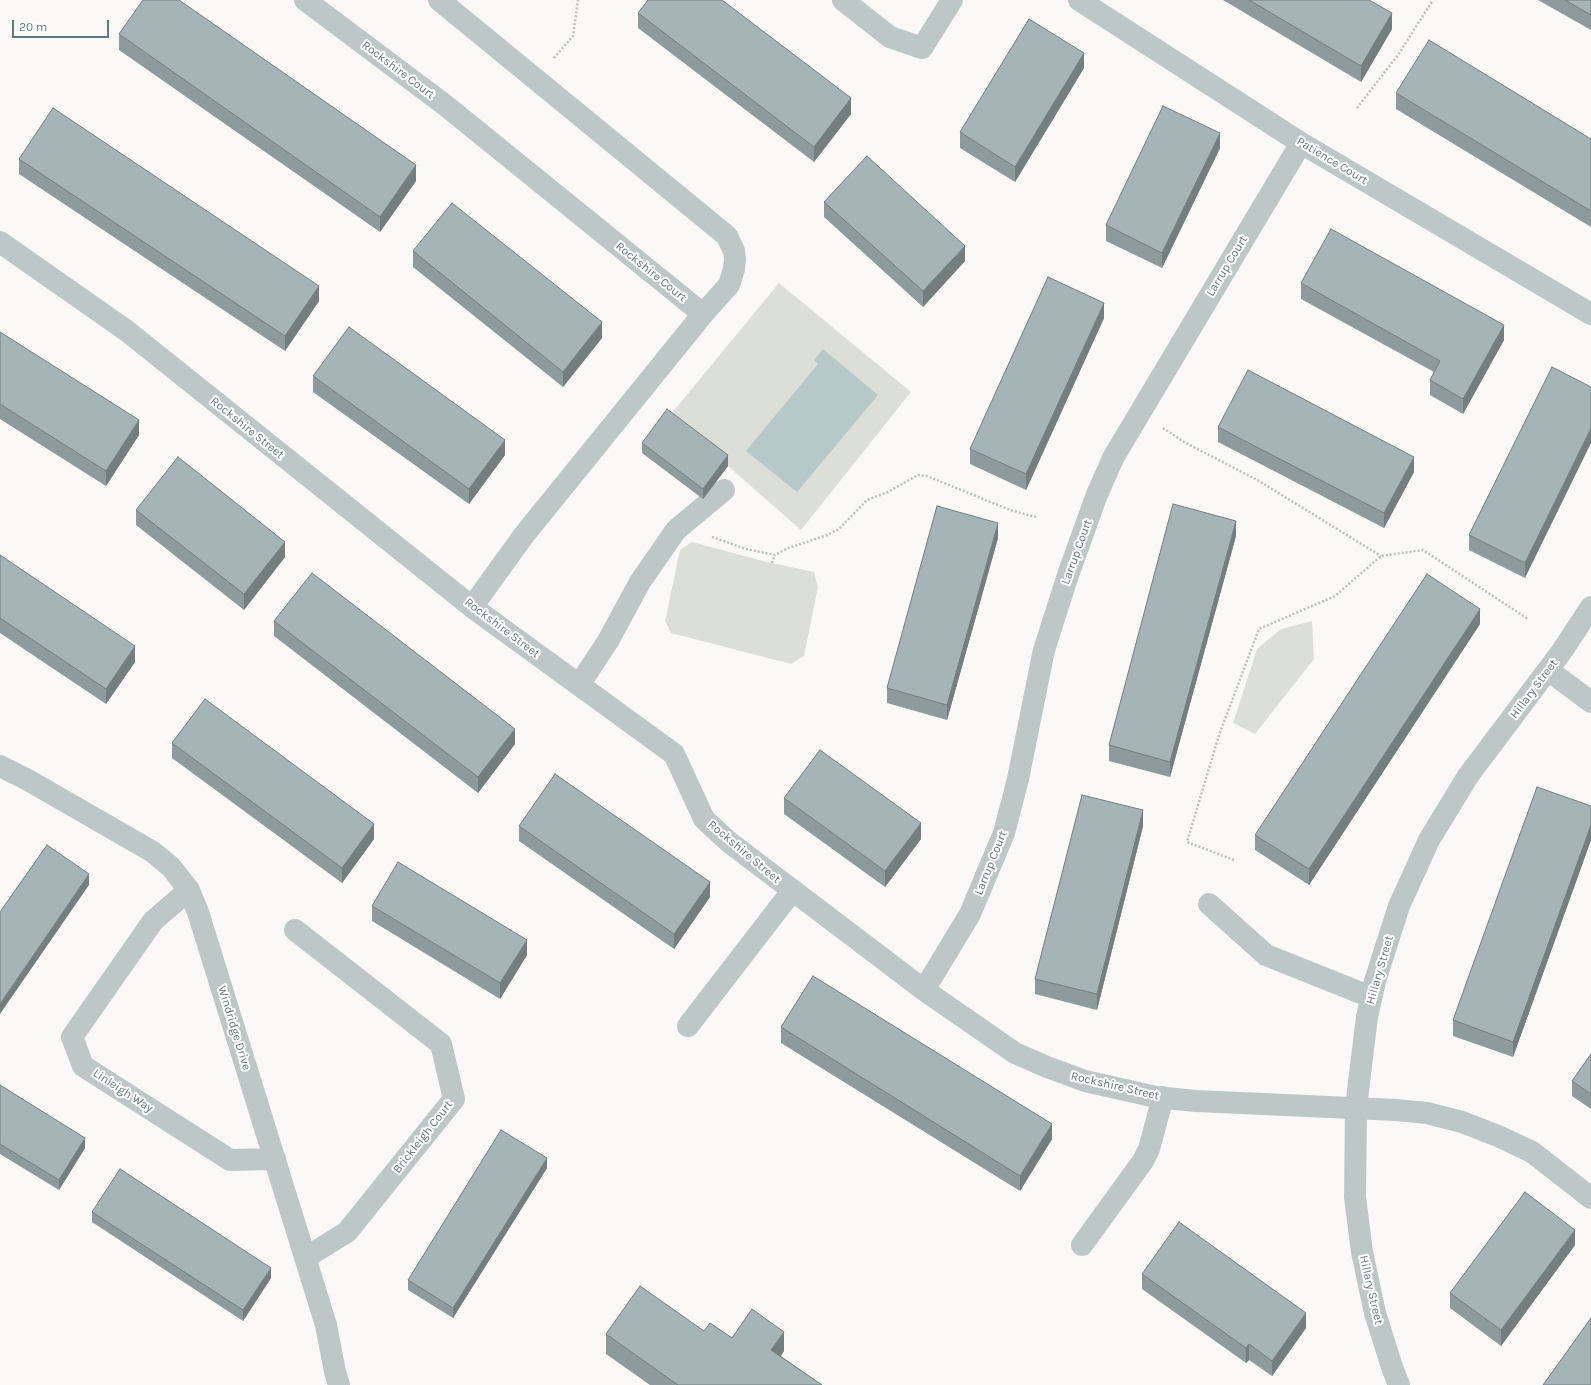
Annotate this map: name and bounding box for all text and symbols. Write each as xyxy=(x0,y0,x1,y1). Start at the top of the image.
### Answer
scale bar xyxy=(14,12,111,38)
text: 20 m xyxy=(19,20,47,34)
street label: Rockshire Court xyxy=(359,38,437,102)
street label: Patience Court xyxy=(1294,134,1370,188)
street label: Larrup Court xyxy=(1203,233,1251,299)
street label: Rockshire Court xyxy=(613,239,689,305)
street label: Rockshire Street xyxy=(207,394,287,462)
street label: Larrup Court xyxy=(1059,518,1095,586)
street label: Rockshire Street xyxy=(462,595,542,661)
street label: Hillary Street xyxy=(1507,656,1561,722)
street label: Rockshire Street xyxy=(705,817,783,887)
street label: Larrup Court xyxy=(972,829,1010,897)
street label: Hillary Street xyxy=(1363,934,1397,1006)
street label: Windridge Drive xyxy=(214,984,254,1072)
street label: Linleigh Way xyxy=(90,1066,156,1116)
street label: Rockshire Street xyxy=(1069,1069,1161,1103)
street label: Brickleigh Court xyxy=(390,1098,456,1176)
street label: Hillary Street xyxy=(1356,1254,1386,1326)

